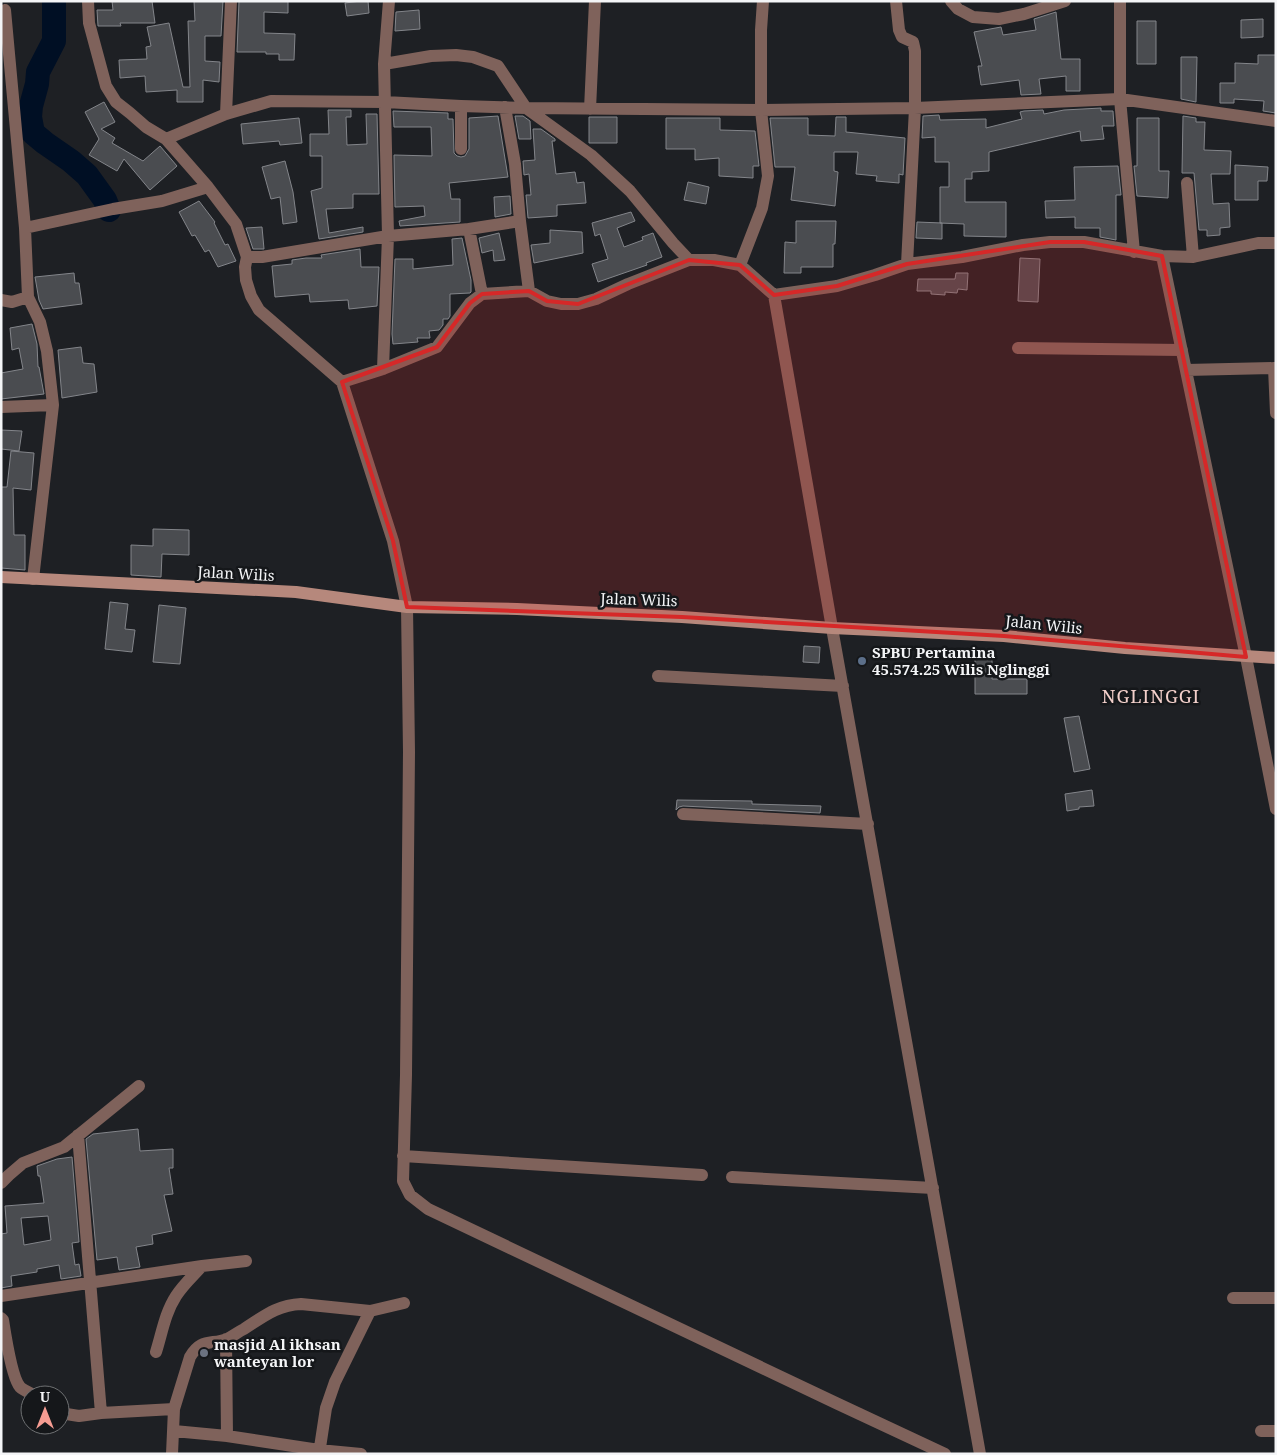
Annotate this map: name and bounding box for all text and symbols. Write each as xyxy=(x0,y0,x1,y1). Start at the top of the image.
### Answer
street label: Jalan Wilis xyxy=(196,561,275,585)
street label: Jalan Wilis xyxy=(599,588,678,610)
street label: Jalan Wilis xyxy=(1004,610,1084,638)
place label: SPBU Pertamina 45.574.25 Wilis Nglinggi xyxy=(872,642,1051,679)
marker: SPBU Pertamina 45.574.25 Wilis Nglinggi xyxy=(856,655,868,667)
district label: NGLINGGI xyxy=(1102,684,1200,708)
place label: masjid Al ikhsan wanteyan lor xyxy=(213,1334,341,1371)
marker: masjid Al ikhsan wanteyan lor xyxy=(198,1347,210,1359)
north arrow xyxy=(20,1385,70,1435)
text: U xyxy=(40,1387,51,1406)

